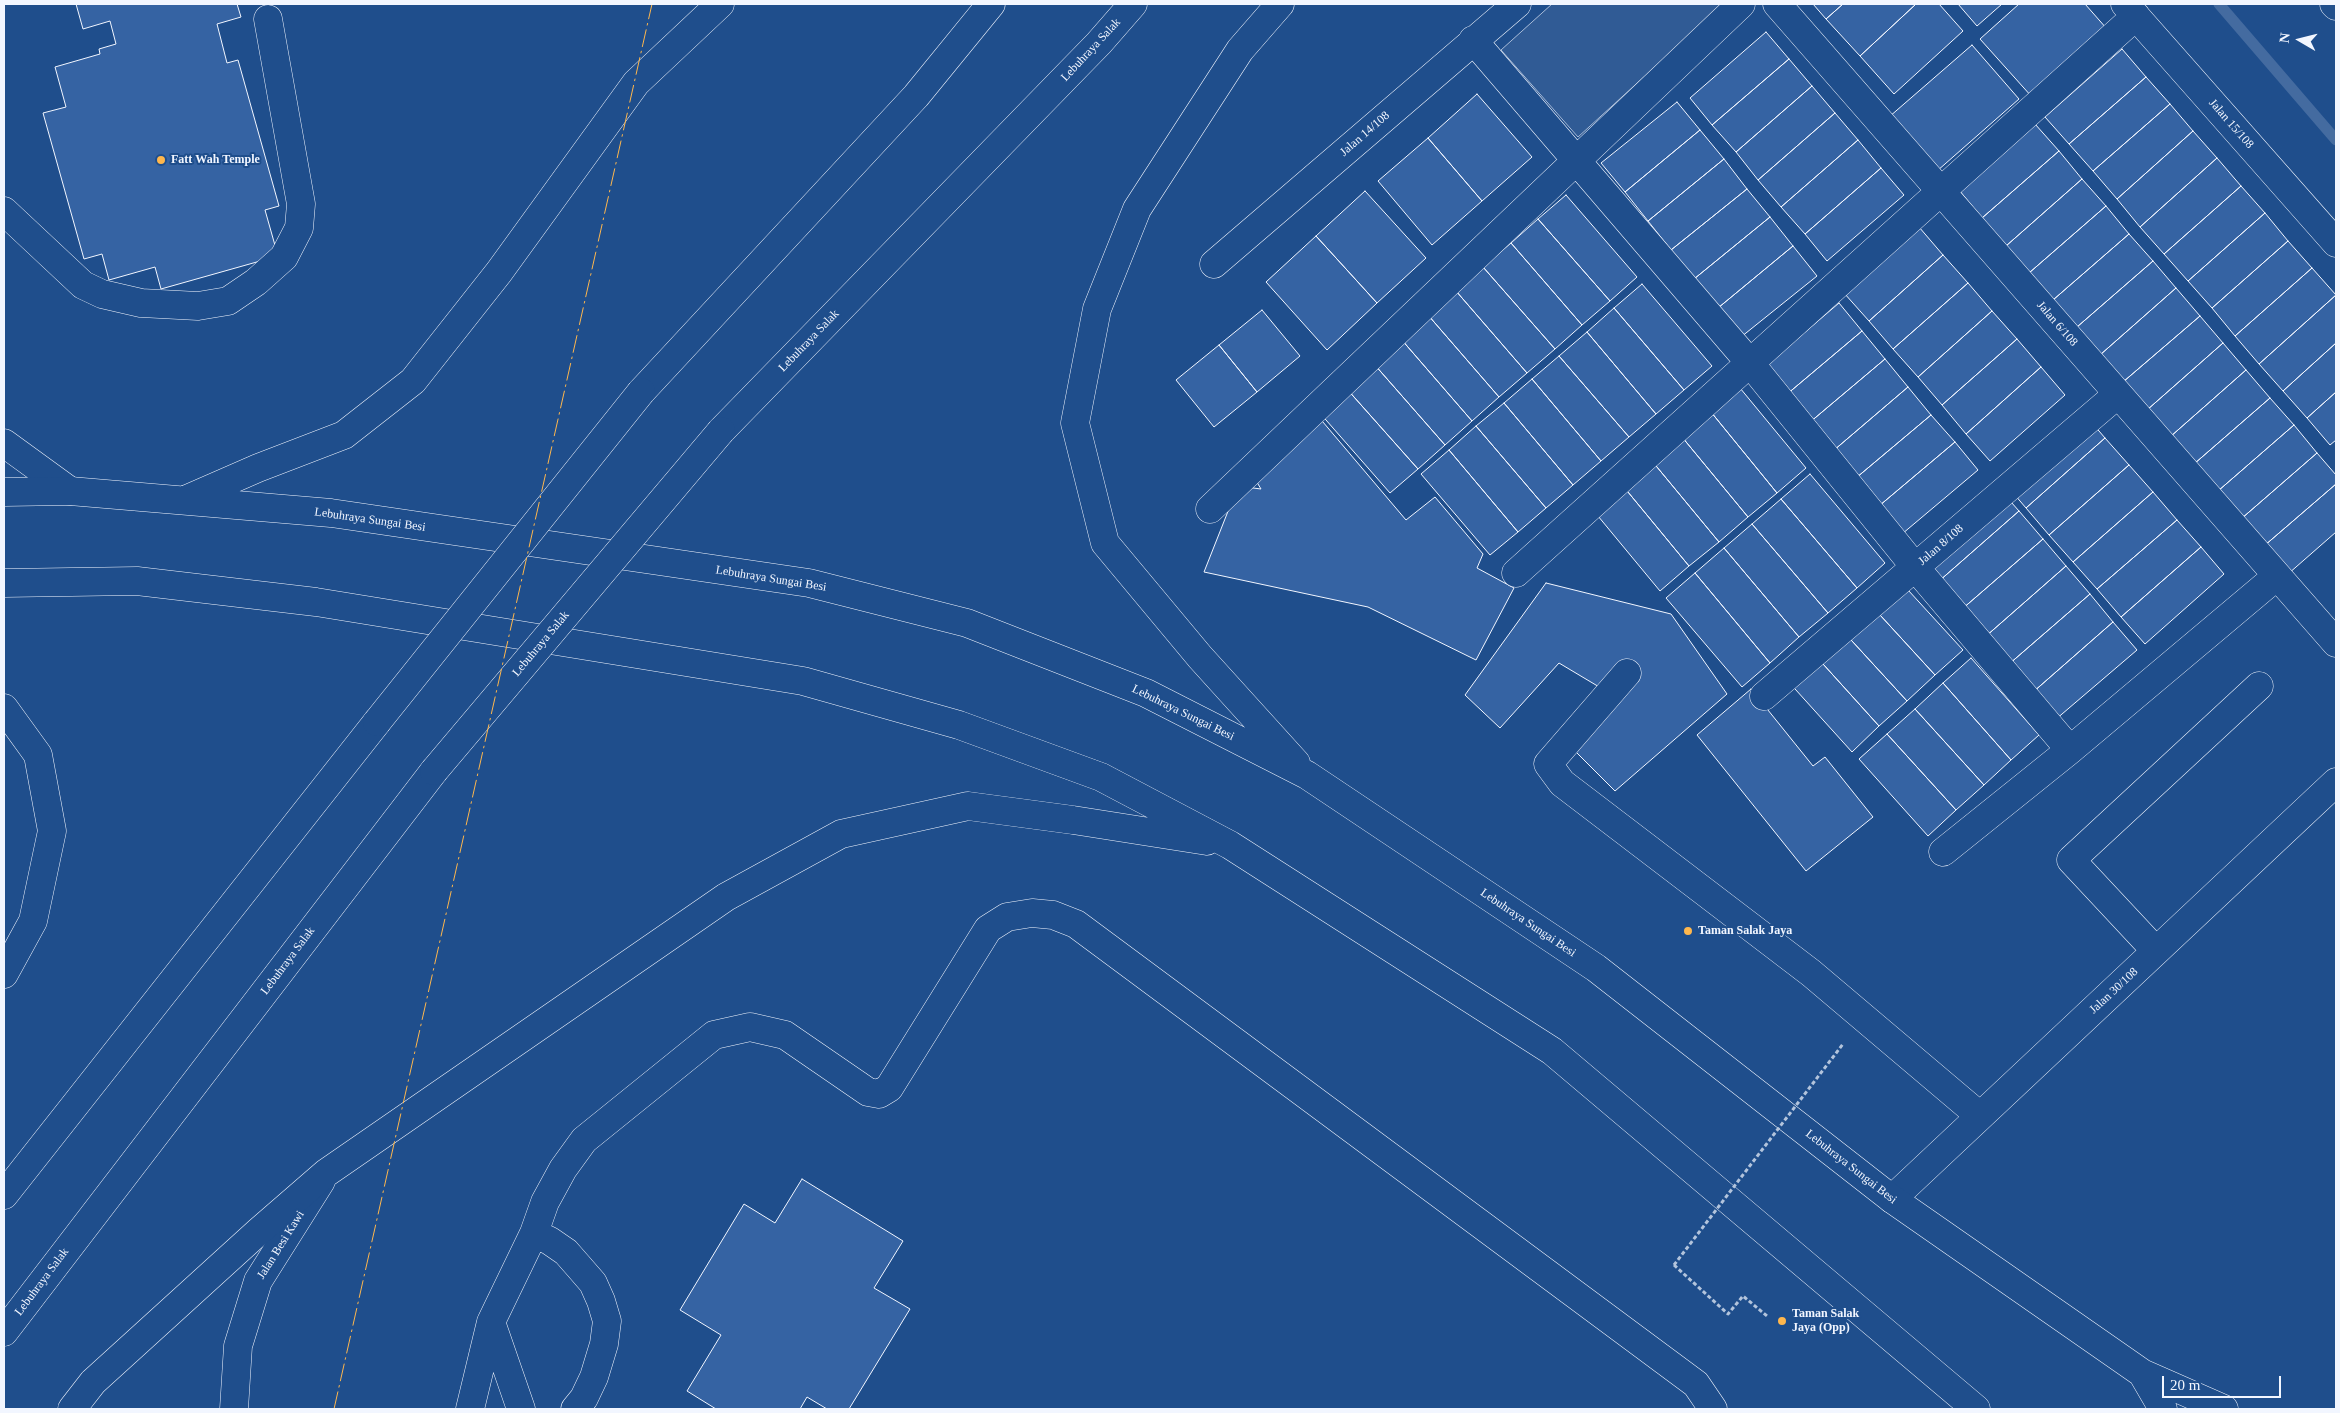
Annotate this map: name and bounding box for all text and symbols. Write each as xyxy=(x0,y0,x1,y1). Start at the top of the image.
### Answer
street label: Lebuhraya Salak xyxy=(1058,15,1124,85)
north arrow xyxy=(2275,15,2325,65)
text: N xyxy=(2277,32,2293,44)
street label: Jalan 15/108 xyxy=(2206,96,2256,152)
street label: Jalan 14/108 xyxy=(1337,109,1393,159)
place label: Fatt Wah Temple xyxy=(171,153,260,167)
marker: Fatt Wah Temple xyxy=(155,154,167,166)
street label: Jalan 6/108 xyxy=(2034,299,2080,349)
street label: Lebuhraya Salak xyxy=(776,307,842,375)
street label: Lebuhraya Sungai Besi xyxy=(314,505,426,535)
street label: Jalan 8/108 xyxy=(1916,522,1966,568)
street label: Lebuhraya Sungai Besi xyxy=(715,563,827,595)
street label: Lebuhraya Salak xyxy=(509,608,573,680)
street label: Lebuhraya Sungai Besi xyxy=(1130,682,1236,744)
street label: Lebuhraya Sungai Besi xyxy=(1478,886,1578,960)
street label: Lebuhraya Salak xyxy=(258,924,318,998)
place label: Taman Salak Jaya xyxy=(1698,924,1792,938)
marker: Taman Salak Jaya xyxy=(1682,925,1694,937)
street label: Jalan 30/108 xyxy=(2087,965,2141,1017)
street label: Lebuhraya Sungai Besi xyxy=(1802,1127,1900,1207)
street label: Jalan Besi Kawi xyxy=(254,1208,308,1282)
street label: Lebuhraya Salak xyxy=(12,1245,72,1319)
place label: Taman Salak Jaya (Opp) xyxy=(1792,1307,1859,1335)
marker: Taman Salak Jaya (Opp) xyxy=(1776,1315,1788,1327)
scale bar xyxy=(2165,1366,2284,1398)
text: 20 m xyxy=(2170,1377,2200,1393)

